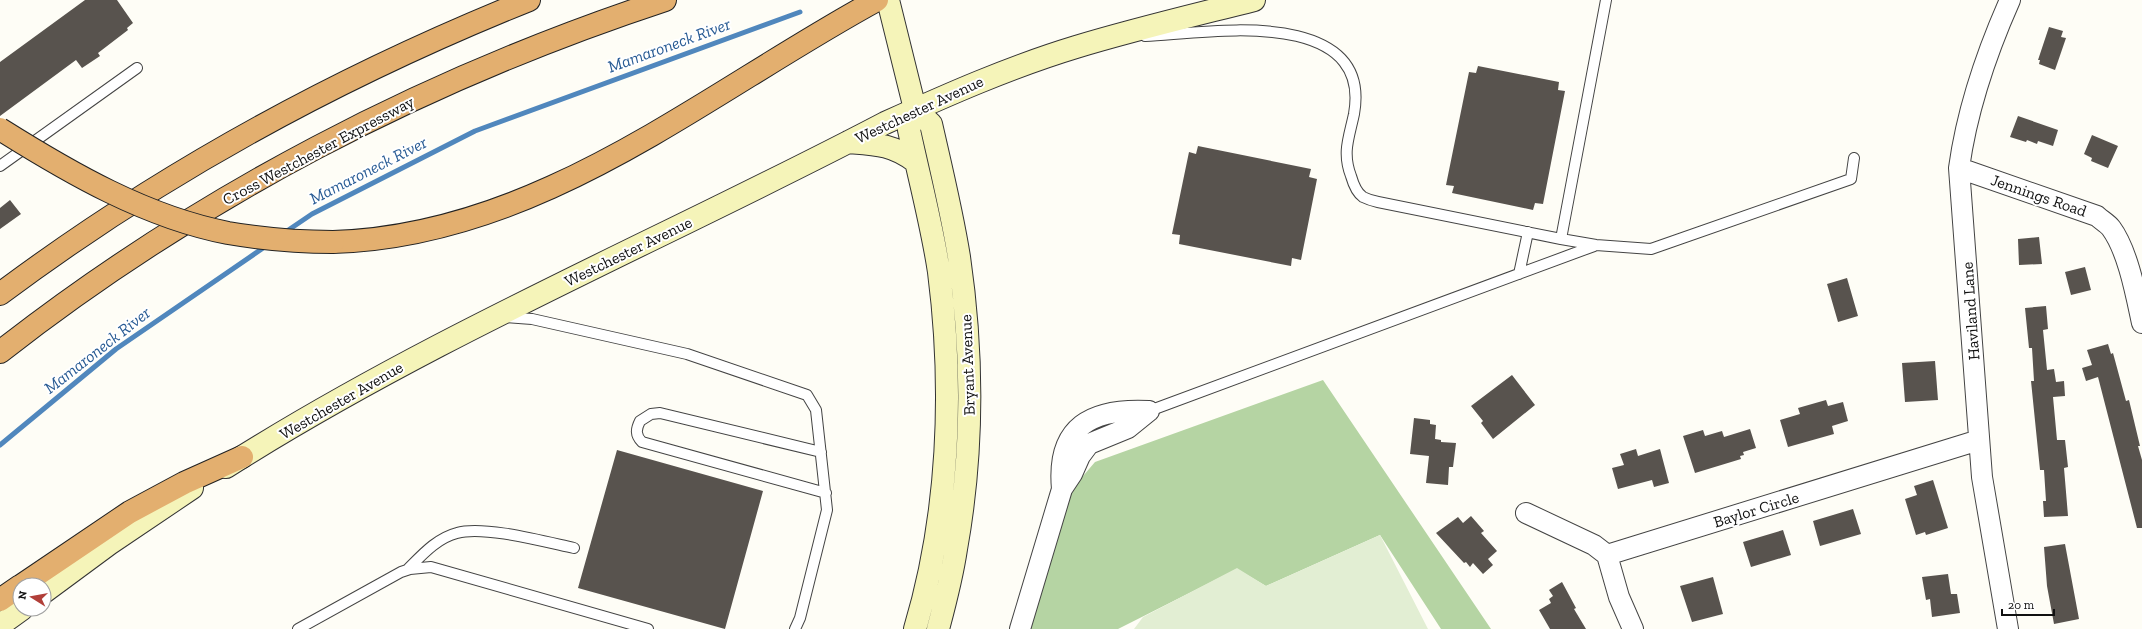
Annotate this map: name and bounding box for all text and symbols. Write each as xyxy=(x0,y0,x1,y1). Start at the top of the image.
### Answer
water label: Mamaroneck River xyxy=(605,13,733,76)
street label: Westchester Avenue xyxy=(852,71,986,148)
street label: Cross Westchester Expressway xyxy=(219,91,418,209)
water label: Mamaroneck River xyxy=(306,132,430,208)
street label: Jennings Road xyxy=(1988,170,2090,221)
street label: Westchester Avenue xyxy=(561,212,695,291)
street label: Haviland Lane xyxy=(1958,261,1983,361)
water label: Mamaroneck River xyxy=(40,302,154,398)
street label: Bryant Avenue xyxy=(956,314,979,416)
street label: Westchester Avenue xyxy=(276,357,406,443)
street label: Baylor Circle xyxy=(1711,487,1801,531)
north arrow xyxy=(12,577,52,617)
text: N xyxy=(15,589,30,601)
scale bar xyxy=(2002,591,2054,617)
text: 20 m xyxy=(2008,598,2035,612)

